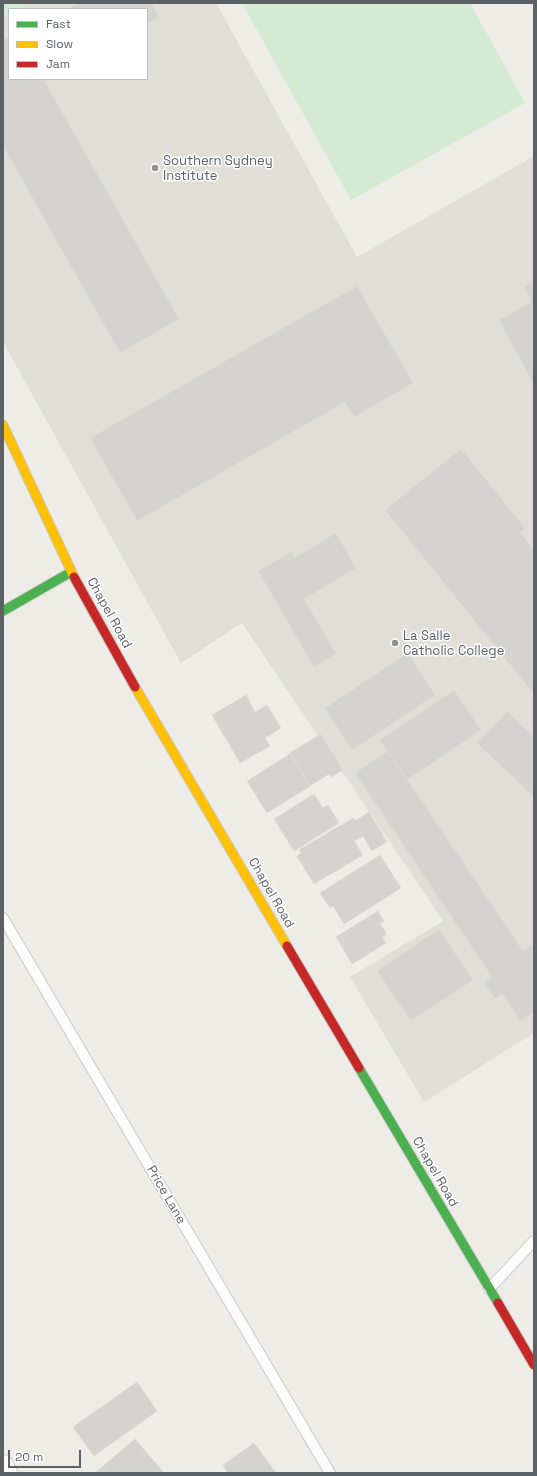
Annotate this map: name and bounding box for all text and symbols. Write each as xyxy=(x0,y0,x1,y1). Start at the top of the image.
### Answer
legend xyxy=(8,8,148,80)
text: Fast xyxy=(46,16,71,32)
text: Slow xyxy=(46,36,73,52)
text: Jam xyxy=(46,56,70,72)
place label: Southern Sydney Institute xyxy=(163,153,273,184)
marker: Southern Sydney Institute xyxy=(150,163,160,173)
street label: Chapel Road xyxy=(83,575,135,651)
place label: La Salle Catholic College xyxy=(403,628,504,659)
marker: La Salle Catholic College xyxy=(390,638,400,648)
street label: Chapel Road xyxy=(245,855,297,931)
street label: Chapel Road xyxy=(409,1134,461,1210)
street label: Price Lane xyxy=(143,1163,189,1227)
scale bar xyxy=(10,1442,83,1468)
text: 20 m xyxy=(15,1449,43,1465)

